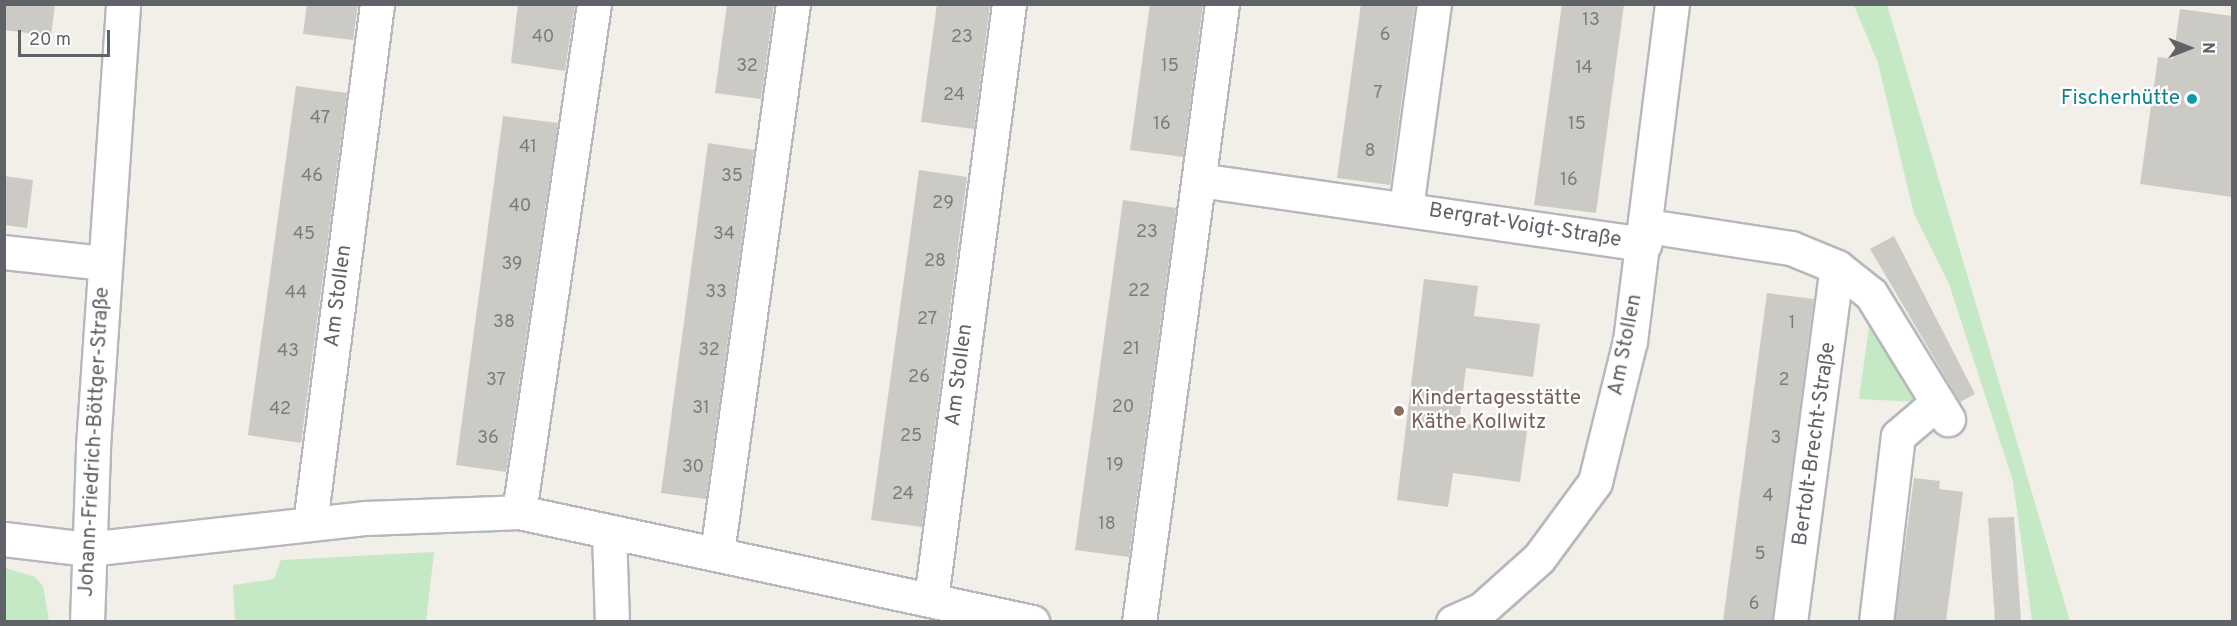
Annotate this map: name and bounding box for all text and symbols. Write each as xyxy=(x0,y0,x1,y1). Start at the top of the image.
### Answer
house number: 13 xyxy=(1582,10,1600,32)
scale bar xyxy=(21,18,112,56)
north arrow xyxy=(2159,18,2219,78)
house number: 6 xyxy=(1380,25,1390,47)
house number: 40 xyxy=(532,27,554,49)
house number: 23 xyxy=(951,27,973,49)
text: 20 m xyxy=(29,29,71,52)
text: N xyxy=(2197,42,2217,54)
house number: 32 xyxy=(736,56,758,78)
house number: 15 xyxy=(1161,56,1179,78)
house number: 14 xyxy=(1575,58,1593,80)
house number: 7 xyxy=(1373,83,1383,105)
house number: 24 xyxy=(943,85,965,107)
place label: Fischerhütte xyxy=(2061,86,2180,112)
marker: Fischerhütte xyxy=(2185,92,2199,106)
house number: 47 xyxy=(310,108,330,130)
house number: 16 xyxy=(1153,114,1171,136)
house number: 15 xyxy=(1568,114,1586,136)
house number: 41 xyxy=(519,137,537,159)
house number: 8 xyxy=(1365,141,1375,163)
house number: 46 xyxy=(301,166,323,188)
house number: 35 xyxy=(721,166,743,188)
house number: 16 xyxy=(1560,170,1578,192)
house number: 29 xyxy=(932,193,954,215)
house number: 40 xyxy=(509,196,531,218)
street label: Bergrat-Voigt-Straße xyxy=(1427,198,1623,254)
house number: 23 xyxy=(1136,222,1158,244)
house number: 45 xyxy=(293,224,315,246)
house number: 34 xyxy=(713,224,735,246)
street label: Am Stollen xyxy=(320,243,358,349)
house number: 28 xyxy=(924,251,946,273)
house number: 39 xyxy=(501,254,523,276)
house number: 22 xyxy=(1128,281,1150,303)
house number: 33 xyxy=(705,282,727,304)
house number: 44 xyxy=(285,283,307,305)
street label: Johann-Friedrich-Böttger-Straße xyxy=(74,286,116,598)
street label: Am Stollen xyxy=(1604,292,1648,398)
house number: 27 xyxy=(917,309,937,331)
house number: 38 xyxy=(493,312,515,334)
house number: 1 xyxy=(1789,313,1795,335)
street label: Am Stollen xyxy=(941,322,979,428)
house number: 21 xyxy=(1122,339,1140,361)
house number: 32 xyxy=(698,340,720,362)
house number: 43 xyxy=(277,341,299,363)
street label: Bertolt-Brecht-Straße xyxy=(1788,341,1842,547)
house number: 26 xyxy=(908,367,930,389)
house number: 37 xyxy=(486,370,506,392)
house number: 2 xyxy=(1778,370,1790,392)
place label: Kindertagesstätte Käthe Kollwitz xyxy=(1411,386,1581,436)
house number: 20 xyxy=(1112,397,1134,419)
house number: 31 xyxy=(692,398,710,420)
house number: 42 xyxy=(269,399,291,421)
marker: Kindertagesstätte Käthe Kollwitz xyxy=(1392,404,1406,418)
house number: 25 xyxy=(900,426,922,448)
house number: 36 xyxy=(477,428,499,450)
house number: 3 xyxy=(1771,428,1781,450)
house number: 19 xyxy=(1106,455,1124,477)
house number: 30 xyxy=(682,457,704,479)
house number: 24 xyxy=(892,484,914,506)
house number: 4 xyxy=(1762,486,1774,508)
house number: 18 xyxy=(1098,514,1116,536)
house number: 5 xyxy=(1754,544,1766,566)
house number: 6 xyxy=(1749,594,1759,616)

